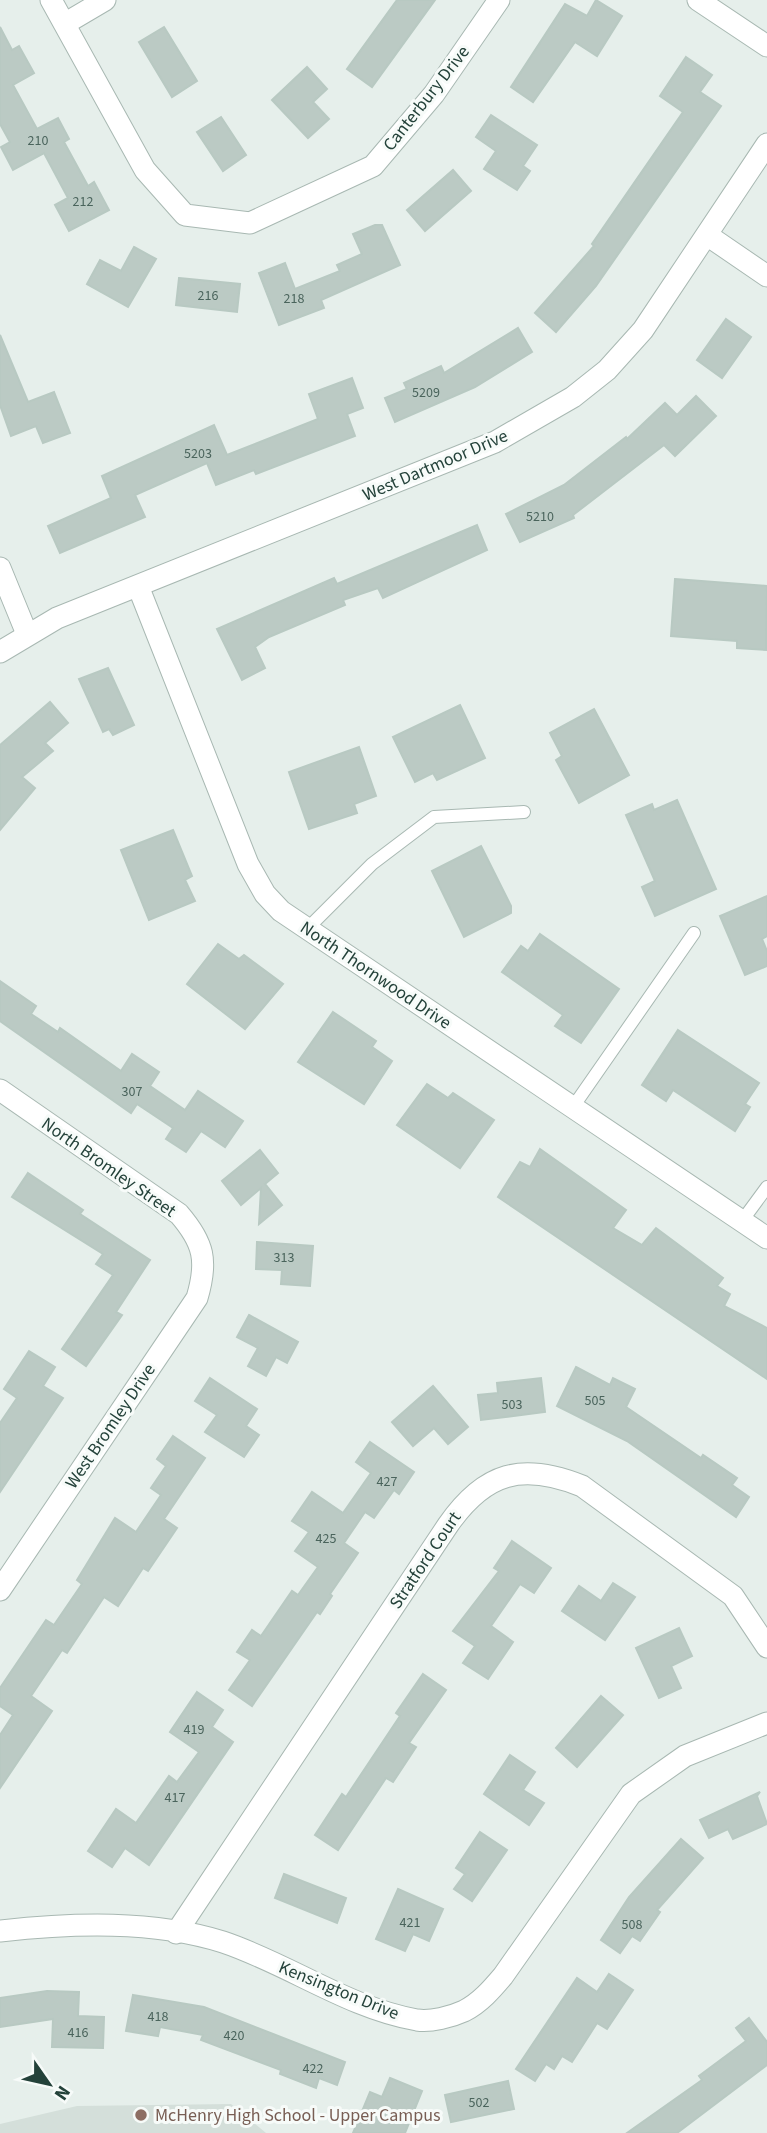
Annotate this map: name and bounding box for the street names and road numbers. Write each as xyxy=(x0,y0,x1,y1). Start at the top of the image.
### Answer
street label: Canterbury Drive xyxy=(377,40,476,156)
street label: West Dartmoor Drive xyxy=(359,424,512,507)
street label: North Thornwood Drive xyxy=(295,915,456,1035)
street label: North Bromley Street xyxy=(36,1112,181,1223)
street label: West Bromley Drive xyxy=(59,1359,162,1494)
street label: Stratford Court xyxy=(384,1507,467,1614)
street label: Kensington Drive xyxy=(275,1955,403,2026)

